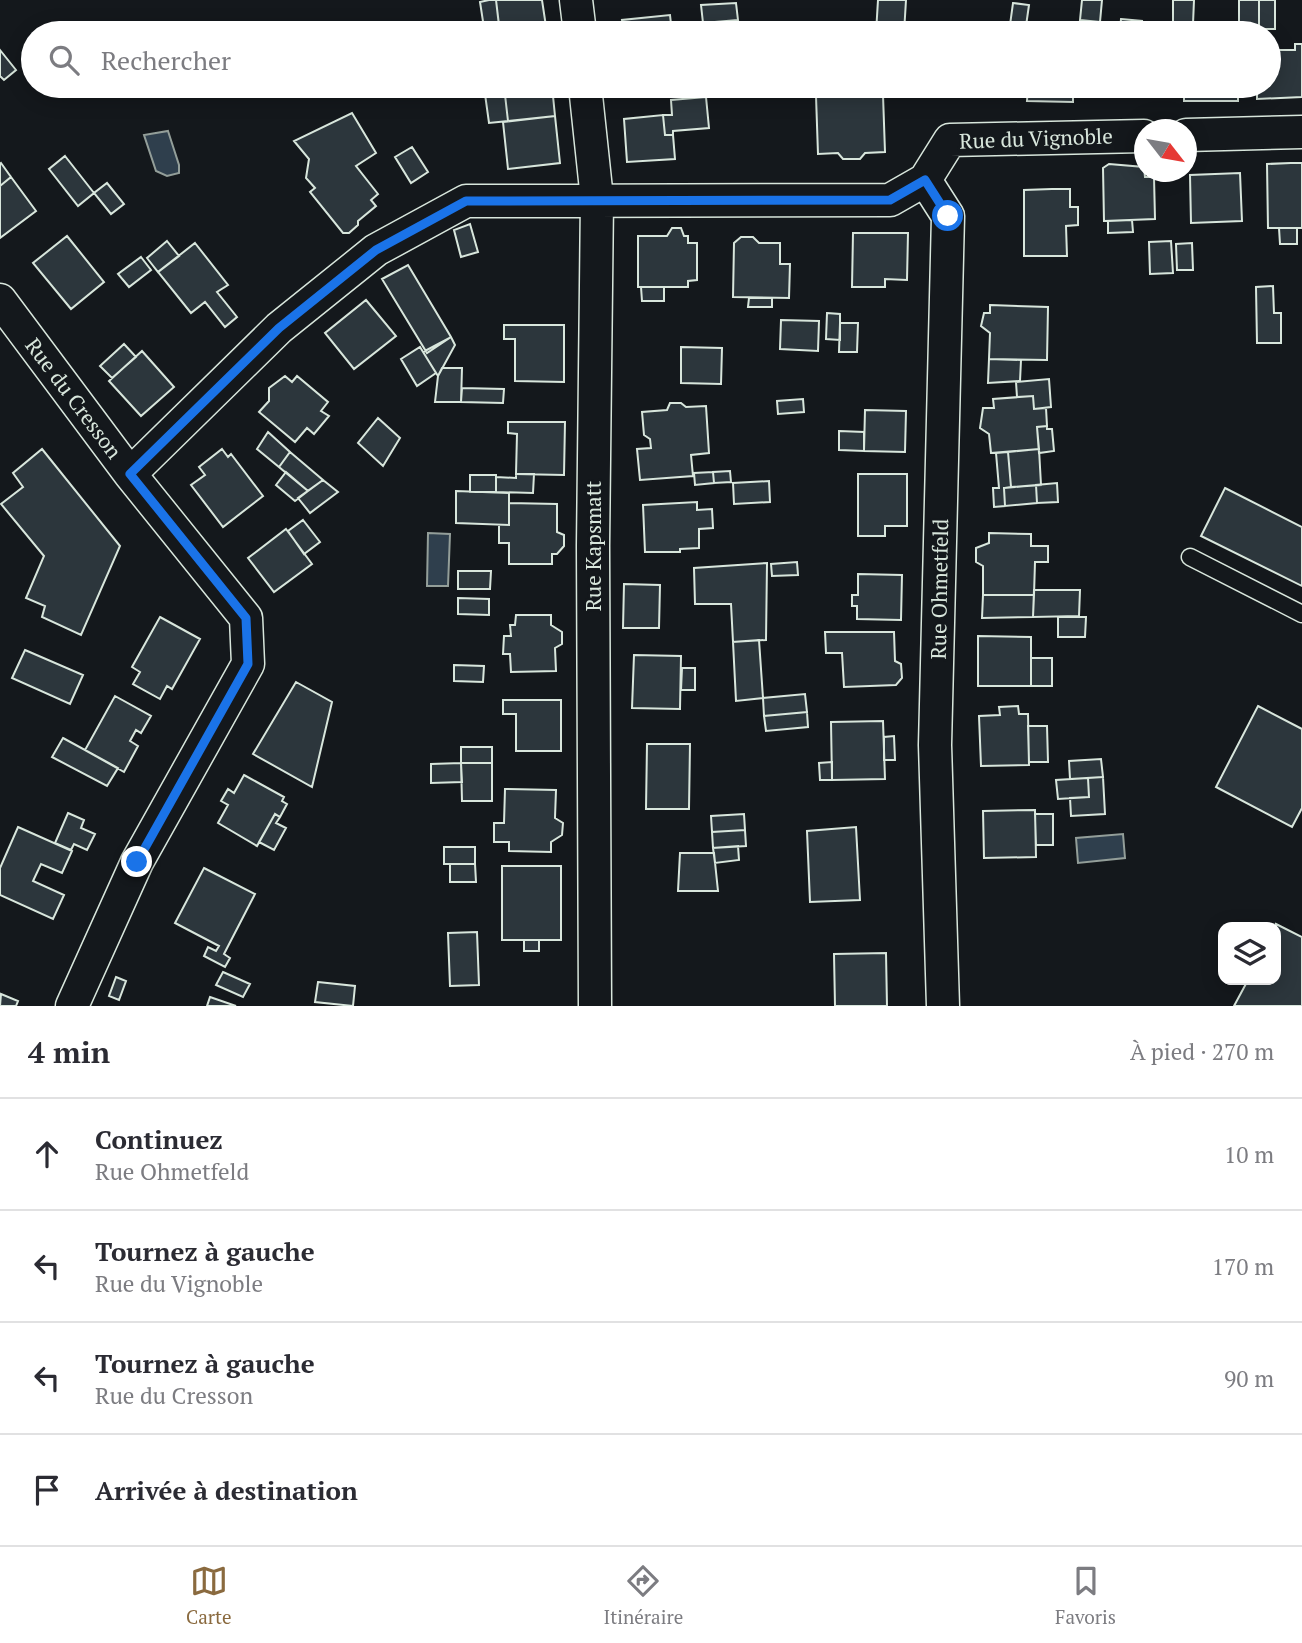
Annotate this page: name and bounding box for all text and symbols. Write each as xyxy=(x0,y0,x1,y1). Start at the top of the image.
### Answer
search box xyxy=(21,21,1281,98)
icon: search xyxy=(45,41,83,79)
text: Rechercher xyxy=(101,43,231,77)
north arrow xyxy=(1134,119,1197,182)
street label: Rue du Vignoble xyxy=(959,121,1113,155)
route start xyxy=(932,200,963,231)
street label: Rue du Cresson xyxy=(19,332,129,464)
street label: Rue Kapsmatt xyxy=(579,481,607,611)
street label: Rue Ohmetfeld xyxy=(924,518,954,660)
route end xyxy=(121,846,152,877)
map controls xyxy=(1218,922,1281,985)
button: layers xyxy=(1218,922,1281,985)
text: 4 min xyxy=(28,1032,110,1072)
text: À pied · 270 m xyxy=(1130,1036,1274,1067)
text: Continuez xyxy=(95,1122,223,1156)
icon: ahead xyxy=(28,1135,66,1173)
text: 10 m xyxy=(1224,1139,1274,1170)
text: Rue Ohmetfeld xyxy=(95,1156,249,1187)
text: Tournez à gauche xyxy=(95,1234,315,1268)
icon: left xyxy=(28,1247,66,1285)
text: 170 m xyxy=(1212,1251,1274,1282)
text: Rue du Vignoble xyxy=(95,1268,263,1299)
text: Tournez à gauche xyxy=(95,1346,315,1380)
icon: left xyxy=(28,1359,66,1397)
text: 90 m xyxy=(1224,1363,1274,1394)
text: Rue du Cresson xyxy=(95,1380,253,1411)
icon: arrive xyxy=(28,1471,66,1509)
text: Arrivée à destination xyxy=(95,1473,358,1507)
tab: Carte xyxy=(186,1562,232,1629)
tab: Itinéraire xyxy=(603,1562,683,1629)
tab: Favoris xyxy=(1055,1562,1116,1629)

